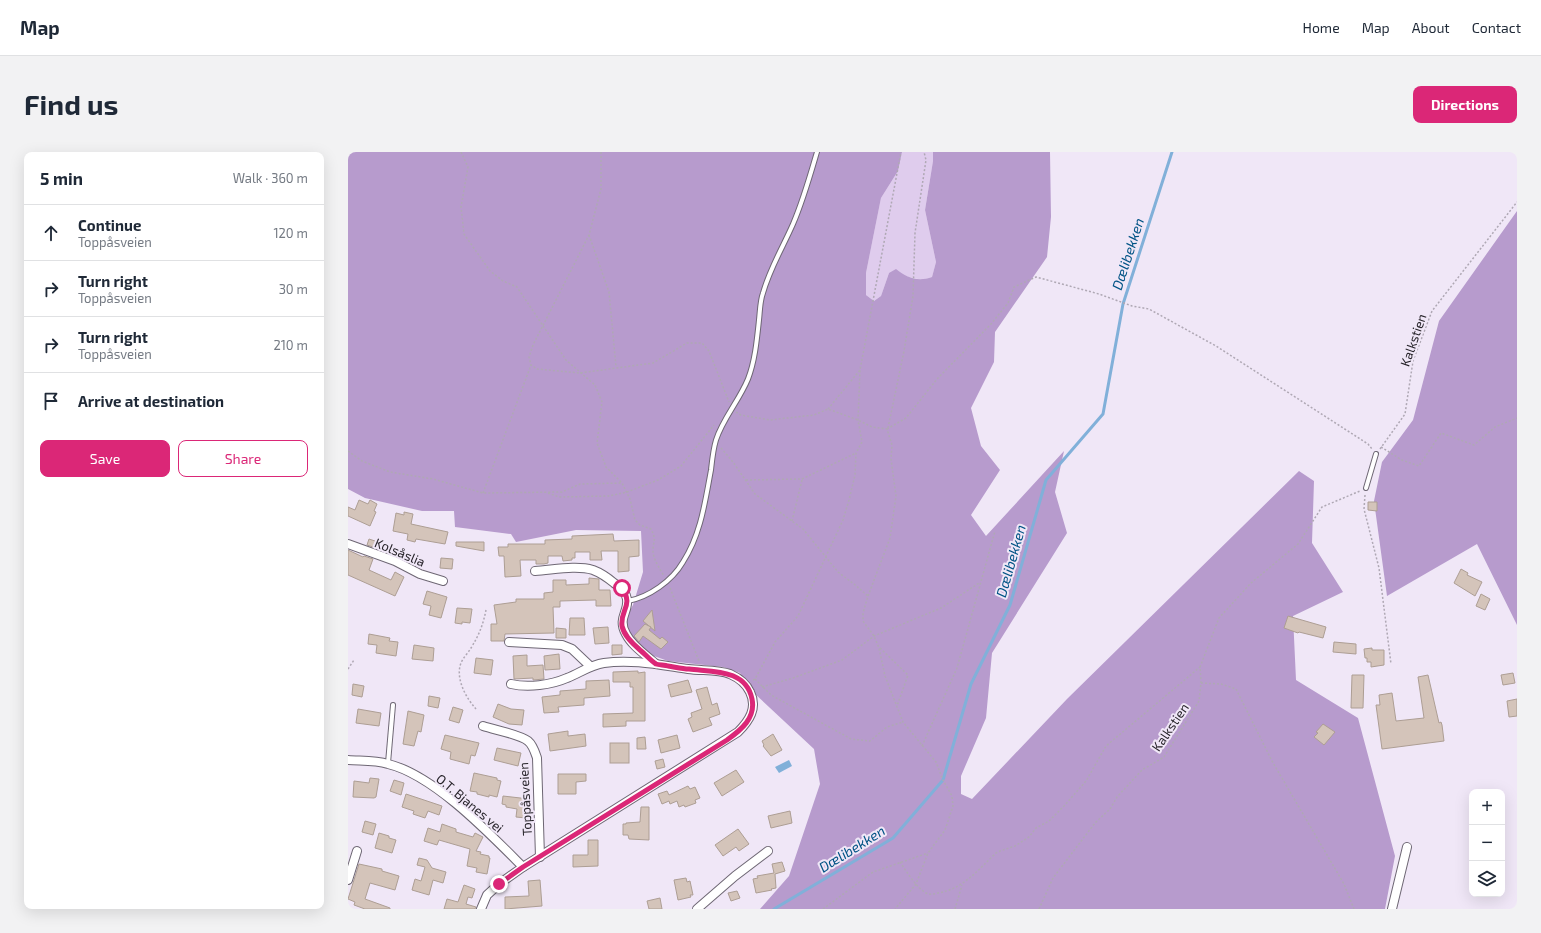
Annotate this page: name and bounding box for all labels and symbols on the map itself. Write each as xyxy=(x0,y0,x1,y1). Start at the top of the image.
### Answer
water label: Dælibekken xyxy=(1108,216,1147,292)
street label: Kalkstien xyxy=(1397,312,1429,368)
water label: Dælibekken xyxy=(992,523,1029,599)
street label: Kolsåslia xyxy=(372,534,428,570)
route start xyxy=(613,579,631,597)
street label: Kalkstien xyxy=(1148,700,1192,754)
street label: Toppåsveien xyxy=(515,762,535,836)
street label: O.T. Bjanes vei xyxy=(433,770,507,836)
water label: Dælibekken xyxy=(816,822,888,876)
route end xyxy=(490,875,508,893)

